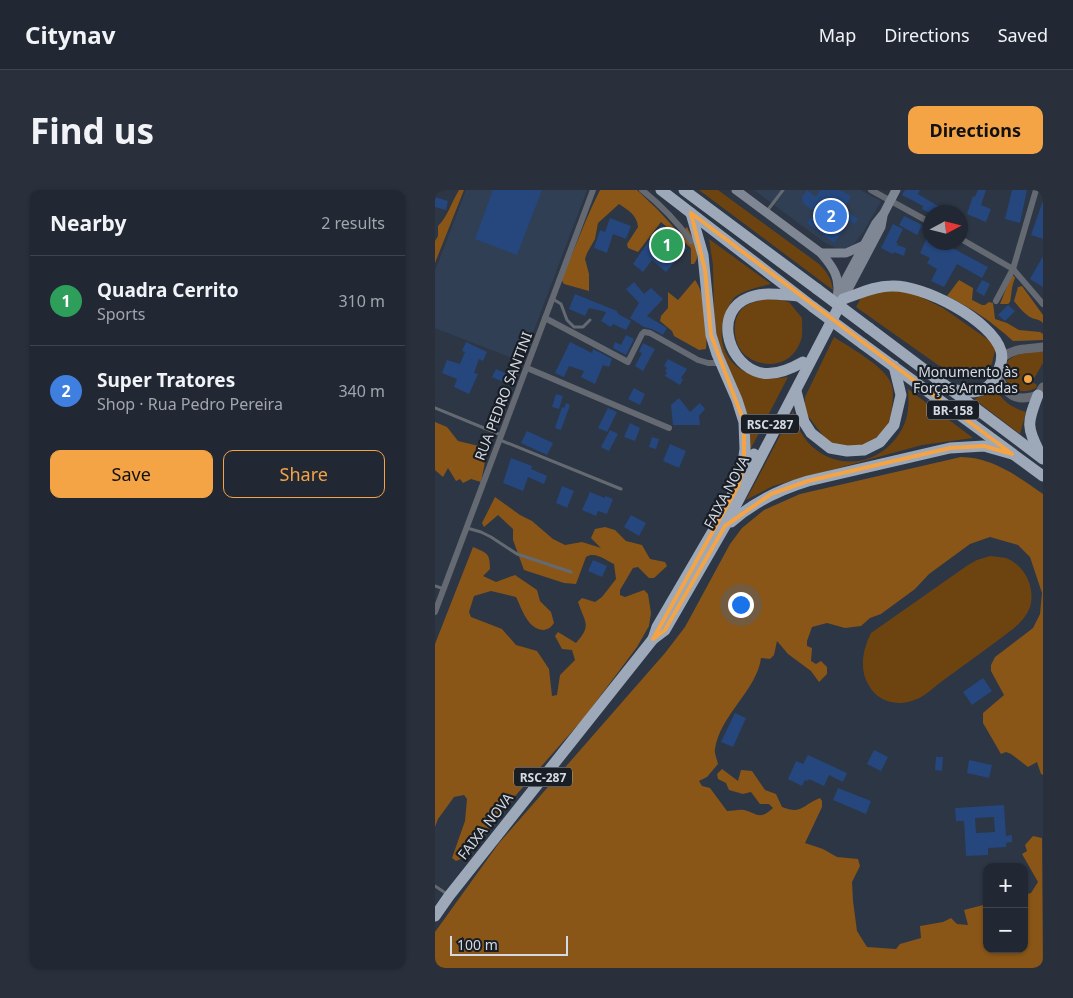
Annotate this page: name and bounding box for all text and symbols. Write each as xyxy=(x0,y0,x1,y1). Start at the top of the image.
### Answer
text: Citynav xyxy=(25,18,115,51)
text: Map xyxy=(819,23,856,47)
text: Directions xyxy=(884,23,970,47)
text: Saved xyxy=(998,23,1048,47)
button: Directions xyxy=(908,106,1043,154)
text: Find us xyxy=(30,107,154,154)
pin: 2 xyxy=(815,197,847,235)
north arrow xyxy=(923,205,968,250)
text: Nearby xyxy=(50,209,126,237)
text: 2 results xyxy=(321,212,385,234)
pin: 1 xyxy=(651,226,683,264)
text: Quadra Cerrito xyxy=(97,277,239,303)
text: 1 xyxy=(61,290,71,312)
text: 310 m xyxy=(338,290,385,312)
text: Sports xyxy=(97,303,145,325)
street label: RUA PEDRO SANTINI xyxy=(470,329,536,463)
place label: Monumento às Forças Armadas xyxy=(913,362,1018,397)
text: Super Tratores xyxy=(97,367,235,393)
marker: Monumento às Forças Armadas xyxy=(1022,373,1034,385)
text: 2 xyxy=(61,380,71,402)
text: 340 m xyxy=(338,380,385,402)
text: Shop · Rua Pedro Pereira xyxy=(97,393,283,415)
road number: BR-158 xyxy=(927,400,979,420)
road number: RSC-287 xyxy=(741,414,799,433)
button: Save xyxy=(50,450,213,498)
button: Share xyxy=(223,450,385,498)
street label: FAIXA NOVA xyxy=(699,452,753,532)
your location xyxy=(728,592,754,618)
road number: RSC-287 xyxy=(514,768,572,786)
street label: FAIXA NOVA xyxy=(453,789,517,863)
map controls xyxy=(983,863,1028,953)
button: + xyxy=(983,863,1028,908)
button: − xyxy=(983,908,1028,953)
scale bar xyxy=(450,933,567,956)
text: 100 m xyxy=(457,935,498,954)

